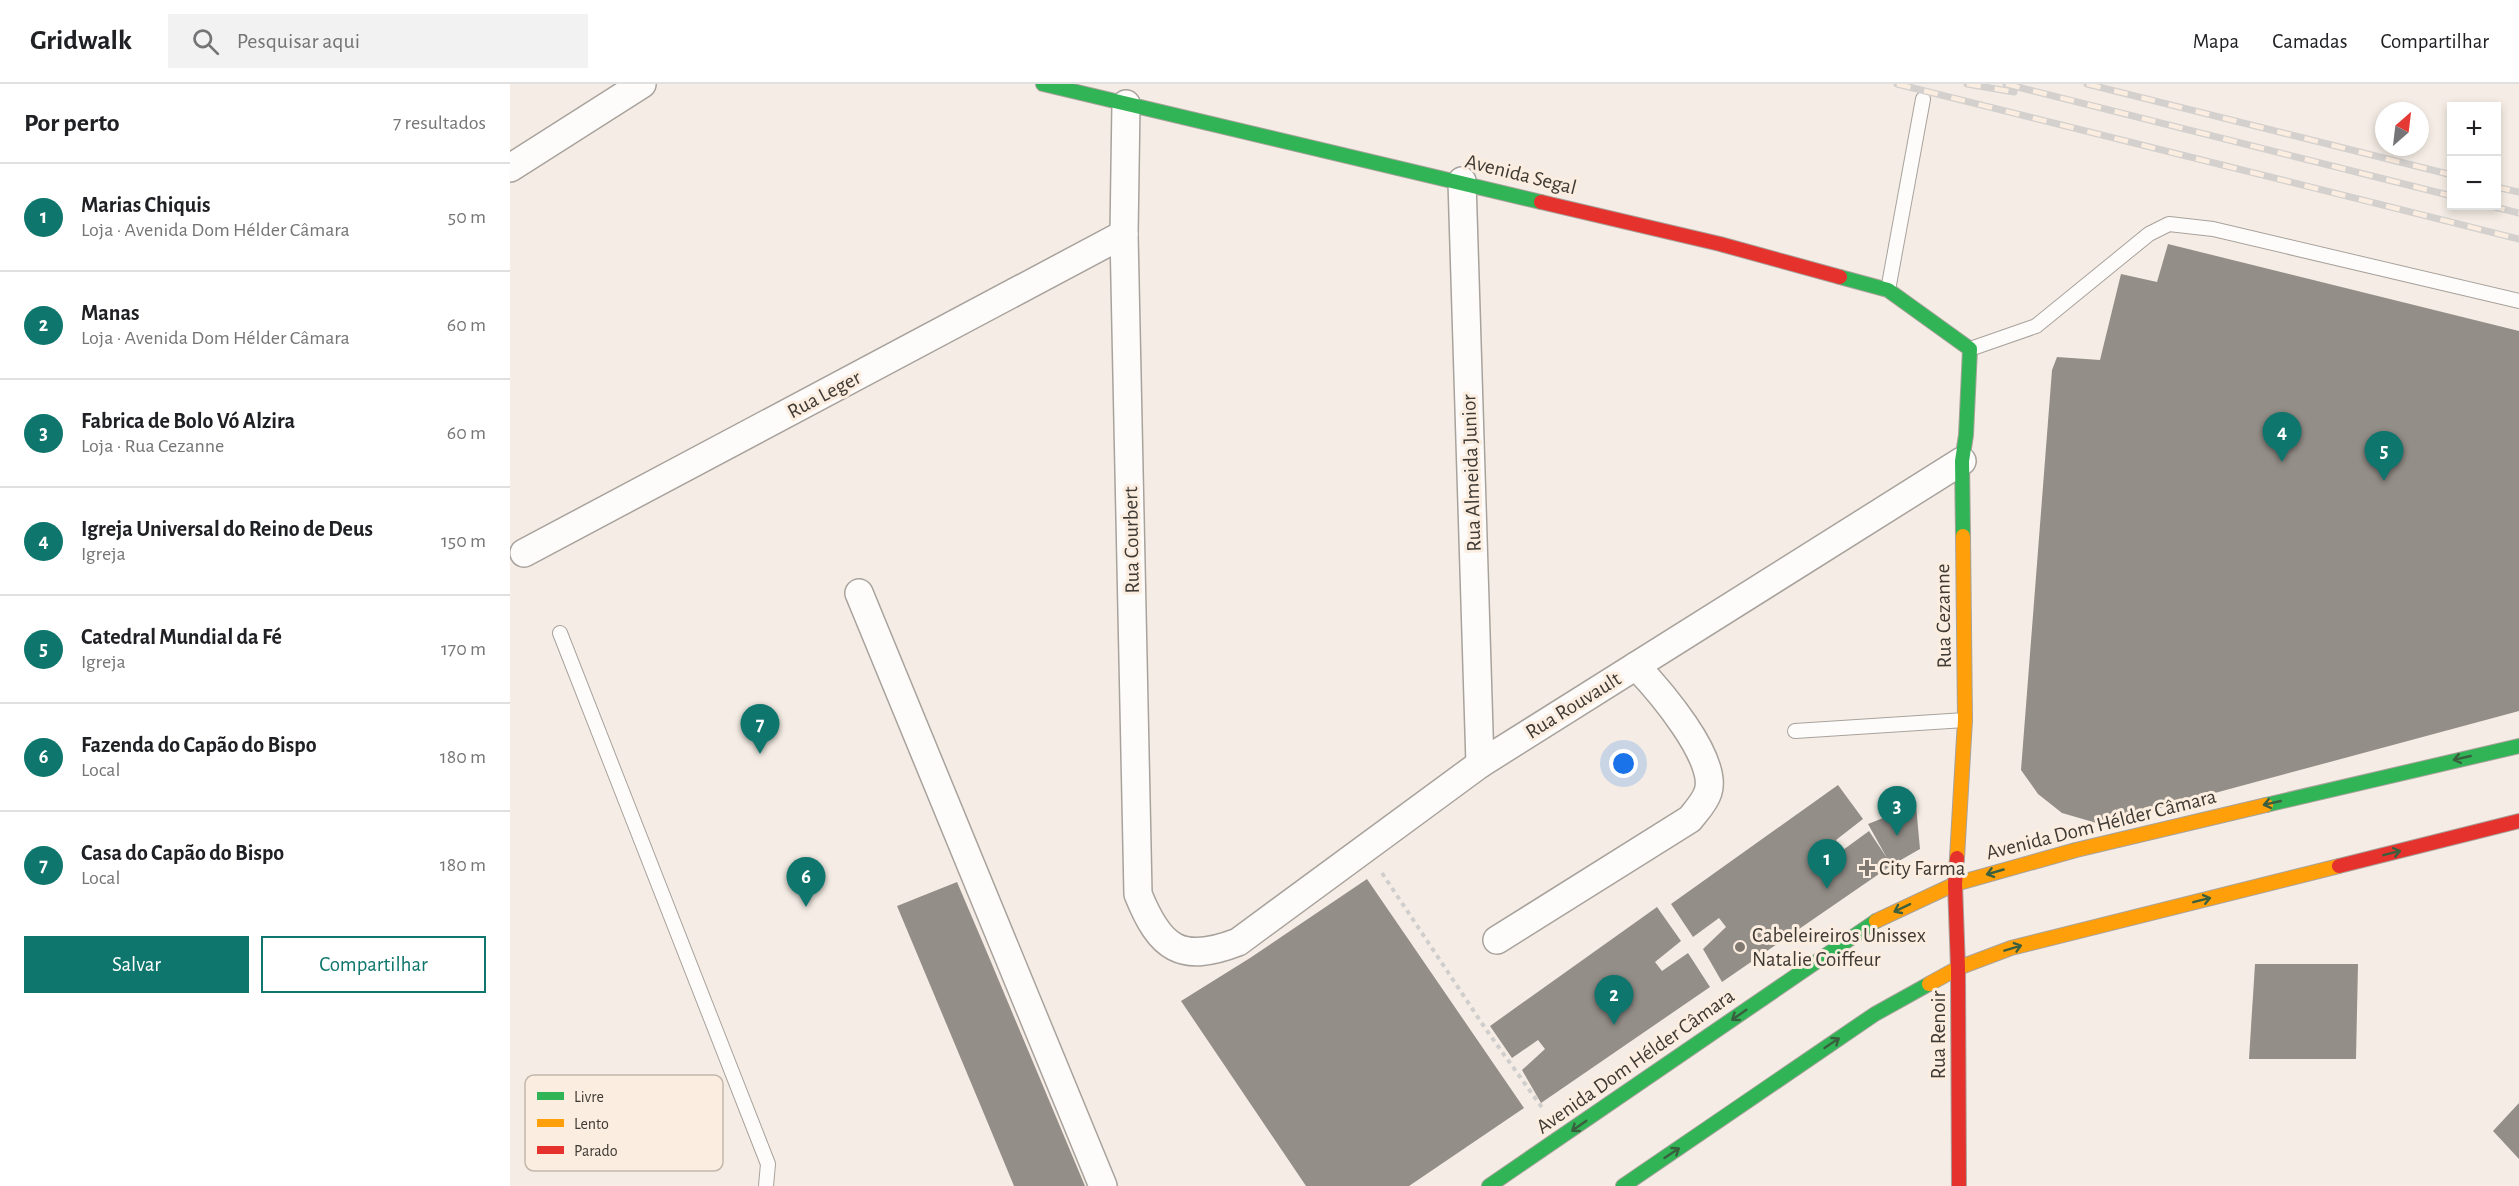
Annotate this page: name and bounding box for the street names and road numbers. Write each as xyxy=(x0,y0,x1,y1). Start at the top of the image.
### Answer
street label: Avenida Segal xyxy=(1463,151,1579,198)
street label: Rua Leger xyxy=(784,366,865,422)
street label: Rua Almeida Junior xyxy=(1458,394,1485,552)
street label: Rua Courbert xyxy=(1120,486,1143,594)
street label: Rua Cezanne xyxy=(1932,564,1955,668)
street label: Rua Rouvault xyxy=(1522,668,1625,743)
street label: Avenida Dom Hélder Câmara xyxy=(1984,786,2219,863)
street label: Avenida Dom Hélder Câmara xyxy=(1532,985,1738,1138)
street label: Rua Renoir xyxy=(1928,990,1949,1079)

